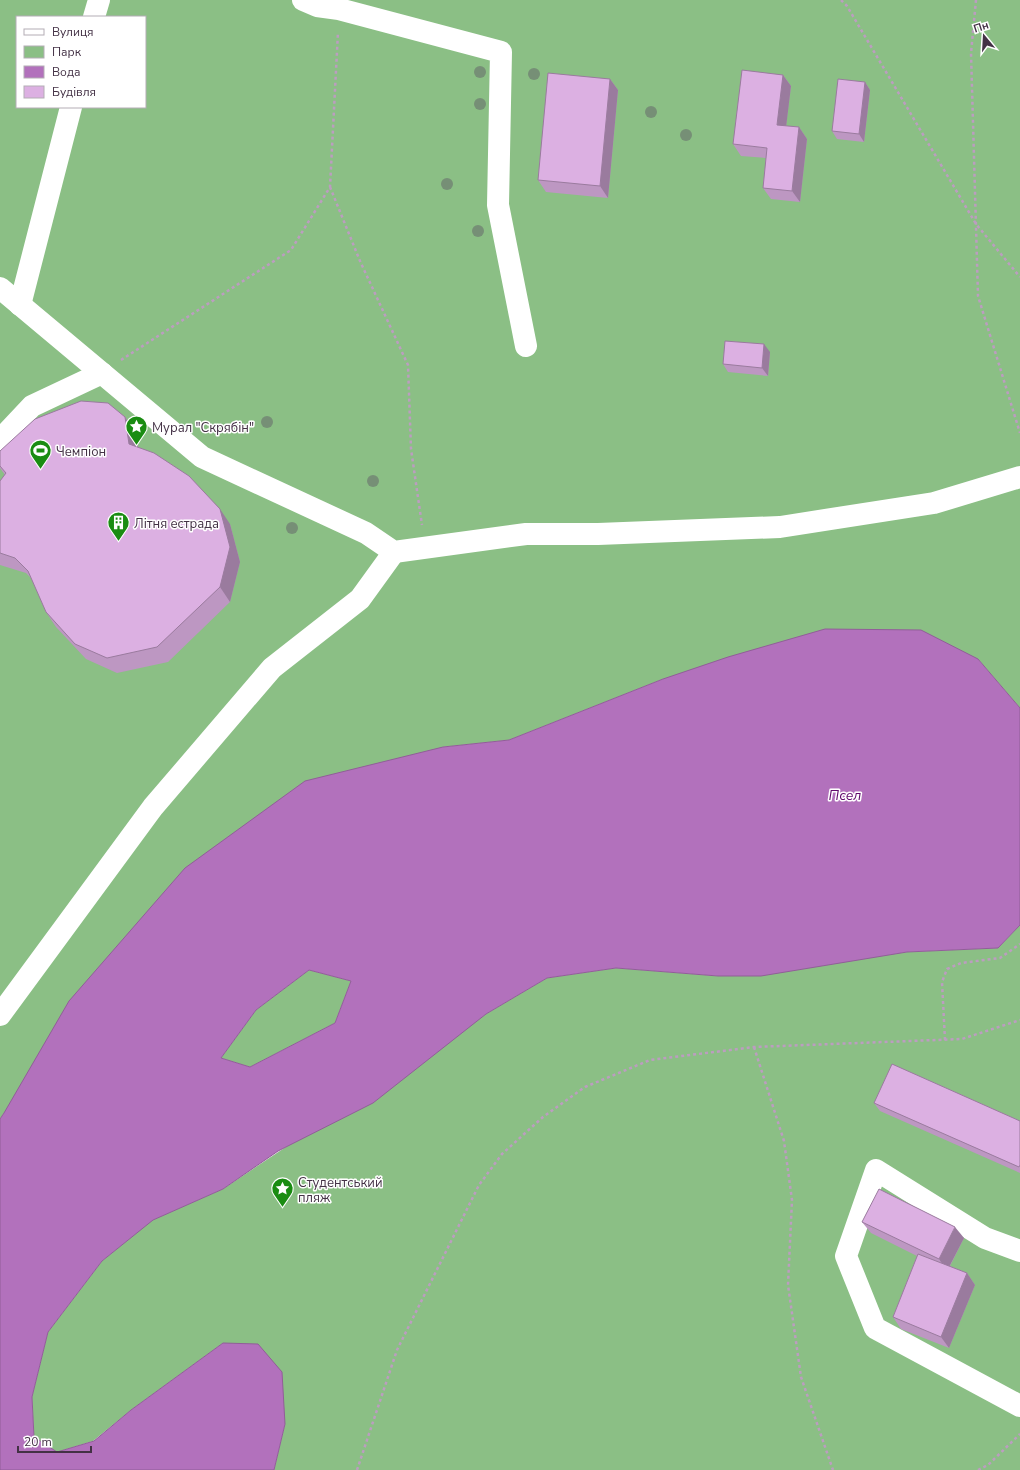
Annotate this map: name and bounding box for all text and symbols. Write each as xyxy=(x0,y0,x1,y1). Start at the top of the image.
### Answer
legend xyxy=(16,16,146,108)
north arrow xyxy=(964,16,1004,56)
text: Пн xyxy=(972,17,991,36)
text: Вулиця xyxy=(52,24,94,40)
text: Парк xyxy=(52,44,82,60)
text: Вода xyxy=(52,64,80,80)
text: Будівля xyxy=(52,84,96,100)
place icon: Мурал "Скрябін" xyxy=(124,414,150,447)
place label: Мурал "Скрябін" xyxy=(152,419,254,437)
sports icon: Чемпіон xyxy=(28,438,54,471)
place label: Чемпіон xyxy=(56,443,106,461)
building icon: Літня естрада xyxy=(105,510,131,543)
place label: Літня естрада xyxy=(134,515,219,533)
water label: Псел xyxy=(829,786,861,805)
place label: Студентський пляж xyxy=(298,1174,382,1207)
place icon: Студентський пляж xyxy=(269,1176,295,1209)
scale bar xyxy=(18,1428,91,1454)
text: 20 m xyxy=(24,1434,52,1450)

